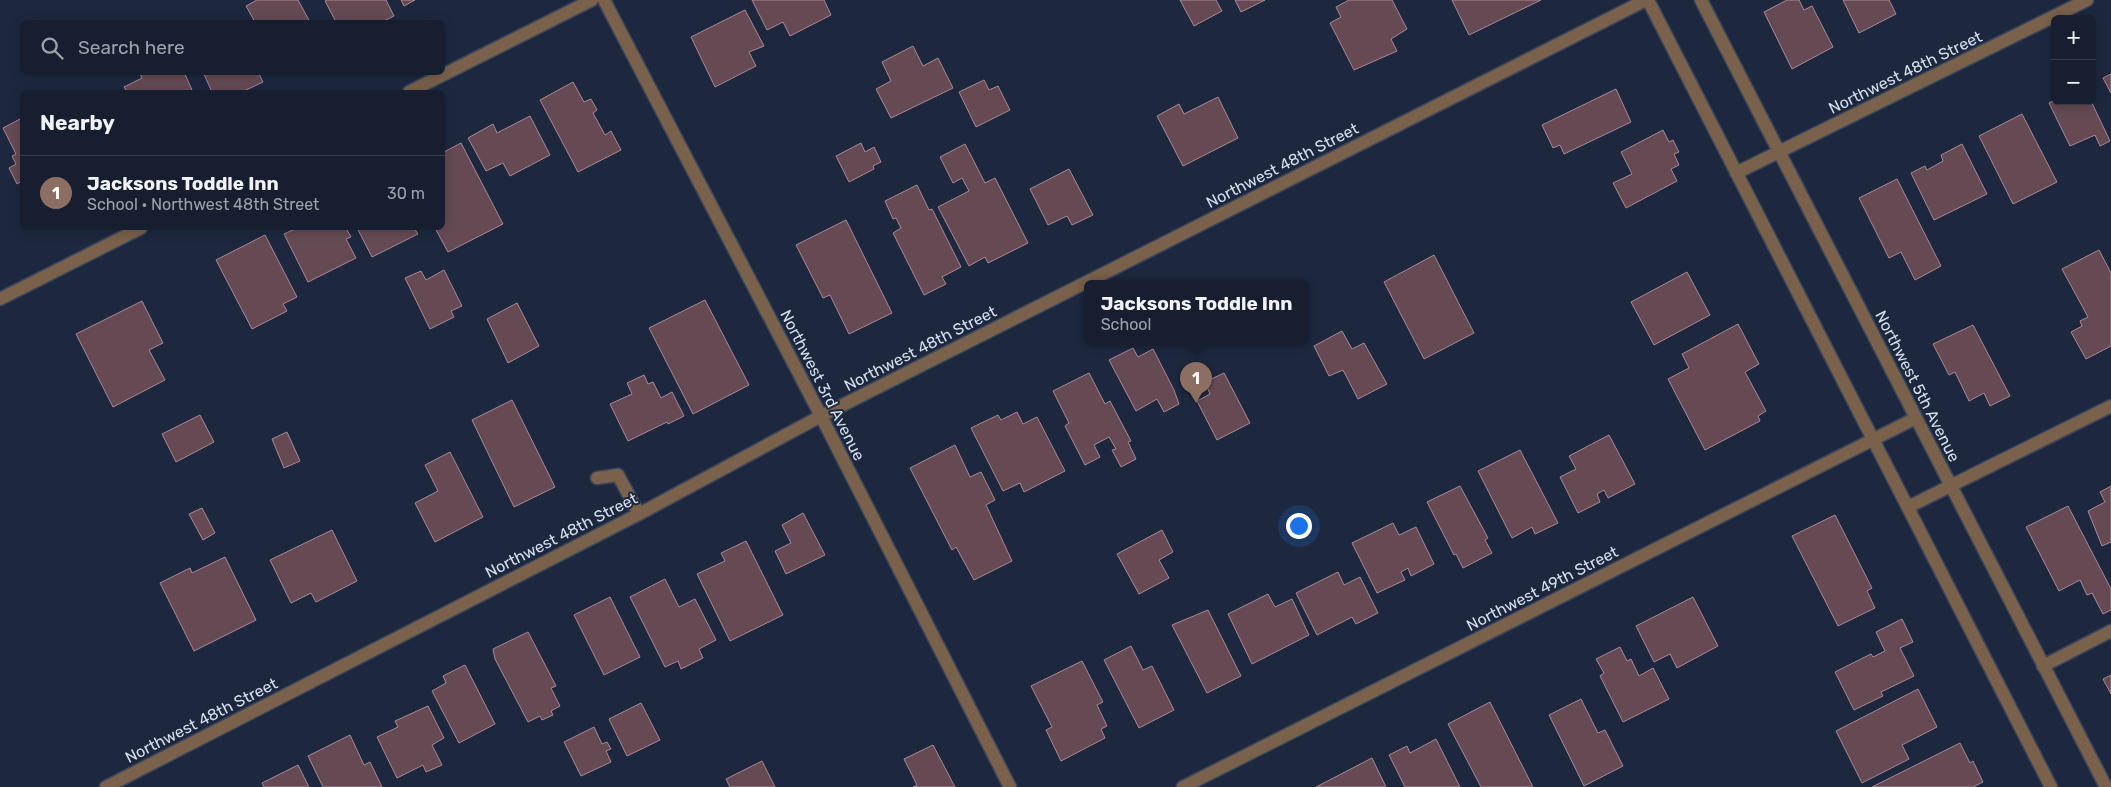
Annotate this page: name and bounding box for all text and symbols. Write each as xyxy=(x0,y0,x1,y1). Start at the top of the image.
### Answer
map controls xyxy=(2051,15,2096,105)
button: + xyxy=(2051,15,2096,60)
search box xyxy=(20,20,445,75)
street label: Northwest 48th Street xyxy=(1825,27,1985,118)
icon: search xyxy=(38,34,66,62)
text: Search here xyxy=(78,36,185,59)
button: − xyxy=(2051,60,2096,105)
text: Nearby xyxy=(40,110,115,135)
street label: Northwest 48th Street xyxy=(1203,119,1362,212)
text: Jacksons Toddle Inn xyxy=(87,172,279,195)
text: 1 xyxy=(52,184,60,203)
text: 30 m xyxy=(387,184,425,203)
text: School · Northwest 48th Street xyxy=(87,195,319,214)
popup xyxy=(1084,280,1309,345)
text: Jacksons Toddle Inn xyxy=(1101,292,1292,315)
street label: Northwest 48th Street xyxy=(841,302,1000,395)
street label: Northwest 3rd Avenue xyxy=(776,307,869,464)
street label: Northwest 5th Avenue xyxy=(1871,307,1964,465)
text: School xyxy=(1101,315,1151,334)
pin: 1 xyxy=(1180,362,1212,403)
street label: Northwest 48th Street xyxy=(482,489,641,582)
your location xyxy=(1286,513,1312,539)
street label: Northwest 49th Street xyxy=(1463,542,1621,635)
street label: Northwest 48th Street xyxy=(122,674,281,767)

